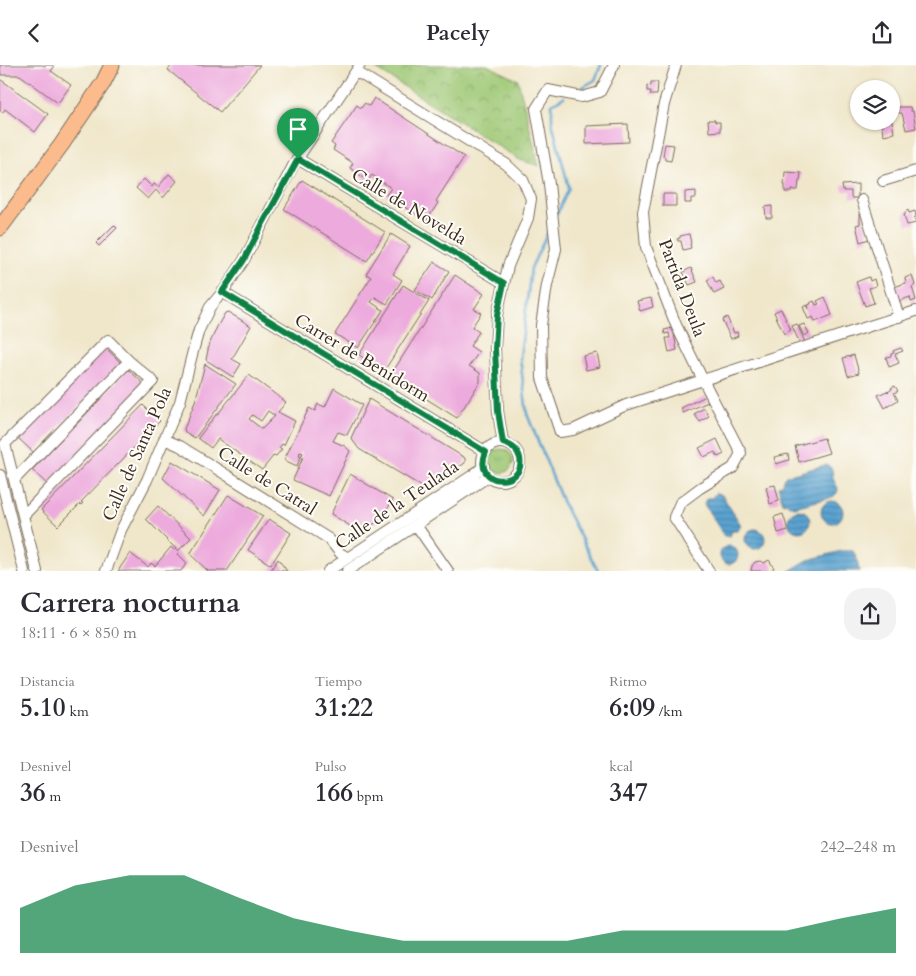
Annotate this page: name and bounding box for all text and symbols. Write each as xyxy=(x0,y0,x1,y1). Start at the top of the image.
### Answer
text: Pacely xyxy=(426,18,490,48)
icon: back xyxy=(20,19,48,47)
icon: share xyxy=(868,19,896,47)
map controls xyxy=(850,80,900,130)
button: layers xyxy=(850,80,900,130)
pin xyxy=(277,108,319,159)
icon: arrive xyxy=(284,115,312,143)
street label: Calle de Novelda xyxy=(347,163,472,251)
street label: Partida Deula xyxy=(652,235,712,341)
street label: Carrer de Benidorm xyxy=(290,308,435,409)
street label: Calle de Santa Pola xyxy=(96,383,178,525)
street label: Calle de Catral xyxy=(213,441,322,522)
street label: Calle de la Teulada xyxy=(330,454,464,556)
text: Carrera nocturna xyxy=(20,584,240,622)
button: share xyxy=(844,588,896,640)
text: 18:11 · 6 × 850 m xyxy=(20,622,137,644)
text: Distancia xyxy=(20,672,75,691)
text: Tiempo xyxy=(315,672,362,691)
text: Ritmo xyxy=(609,672,647,691)
text: 5.10 xyxy=(20,691,66,725)
text: 31:22 xyxy=(315,691,373,725)
text: 6:09 xyxy=(609,691,655,725)
text: km xyxy=(66,702,89,721)
text: /km xyxy=(655,702,683,721)
text: Desnivel xyxy=(20,757,71,776)
text: Pulso xyxy=(315,757,346,776)
text: kcal xyxy=(609,757,633,776)
text: 36 xyxy=(20,776,46,810)
text: 166 xyxy=(315,776,353,810)
text: 347 xyxy=(609,776,648,810)
text: m xyxy=(46,787,61,806)
text: bpm xyxy=(353,787,384,806)
text: Desnivel xyxy=(20,836,79,858)
text: 242–248 m xyxy=(820,836,896,858)

